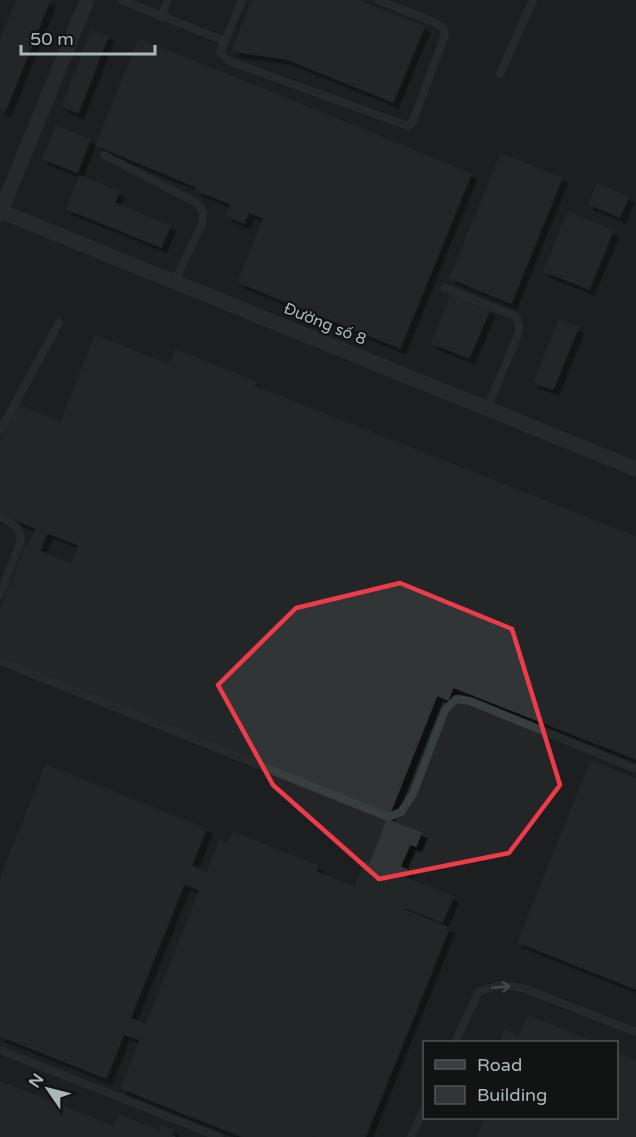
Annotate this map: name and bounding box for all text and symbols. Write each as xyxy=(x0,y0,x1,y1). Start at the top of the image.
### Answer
scale bar xyxy=(21,18,154,56)
text: 50 m xyxy=(30,28,74,50)
street label: Đường số 8 xyxy=(281,298,369,350)
one-way arrow xyxy=(491,981,510,992)
legend xyxy=(423,1041,618,1119)
text: Road xyxy=(477,1054,522,1076)
north arrow xyxy=(18,1059,78,1119)
text: N xyxy=(25,1070,48,1092)
text: Building xyxy=(477,1084,547,1106)

